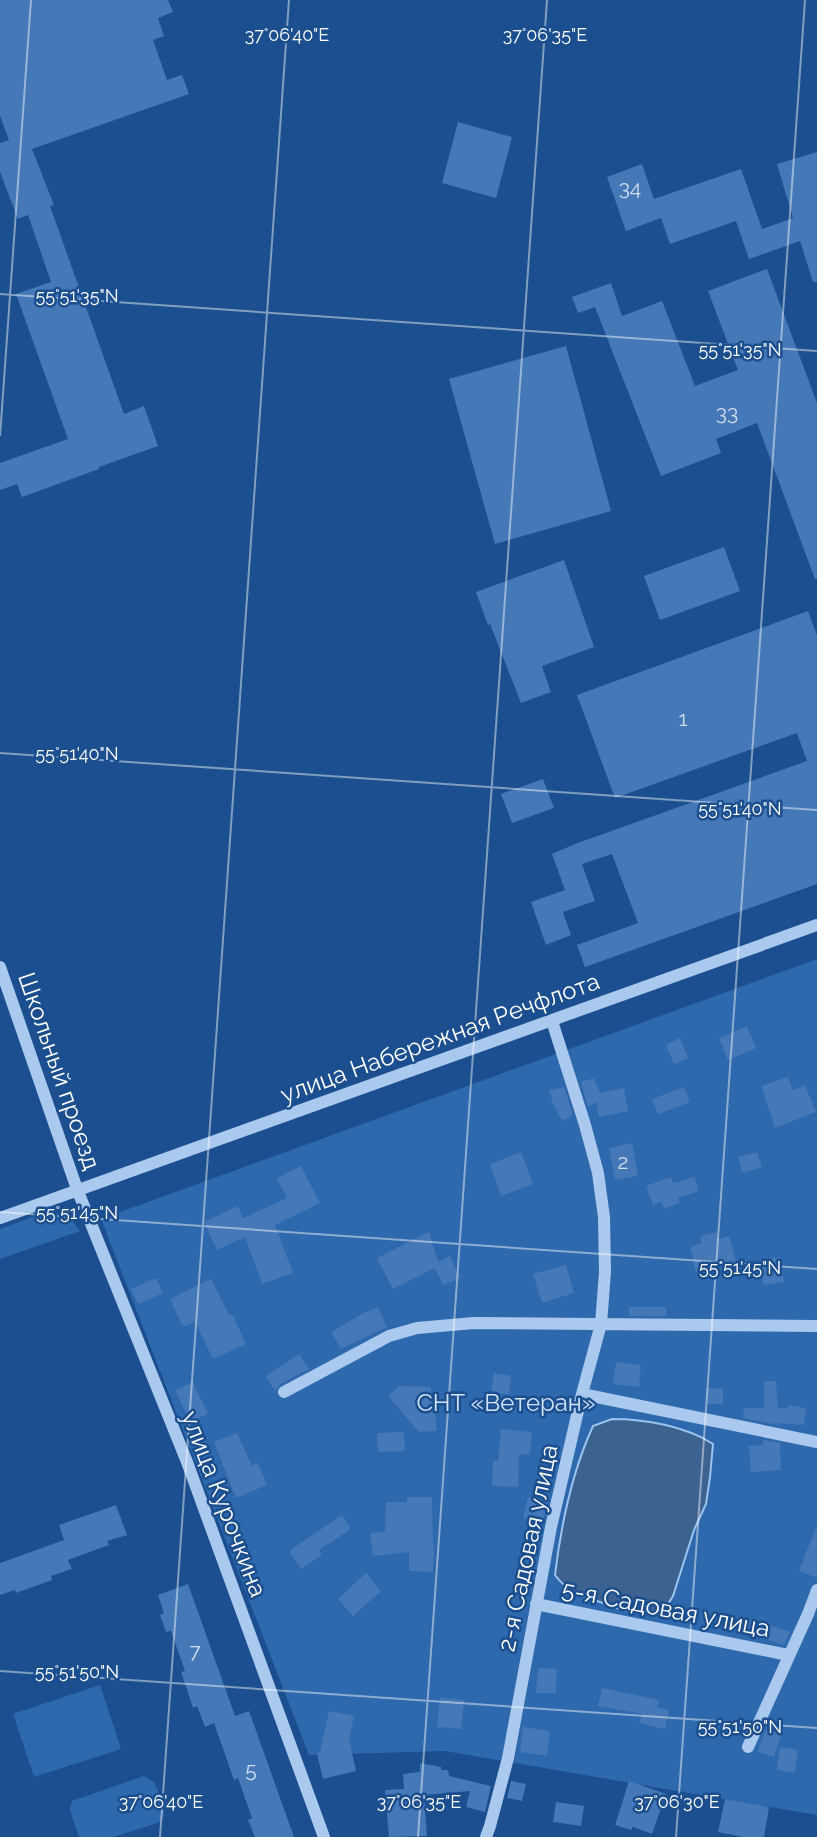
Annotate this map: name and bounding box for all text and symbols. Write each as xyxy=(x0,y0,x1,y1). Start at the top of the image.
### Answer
text: 37°06'40"E xyxy=(245,24,329,45)
text: 37°06'35"E xyxy=(503,24,587,45)
house number: 34 xyxy=(619,175,641,200)
text: 55°51'35"N xyxy=(35,285,119,306)
text: 55°51'35"N xyxy=(698,339,782,360)
house number: 33 xyxy=(716,400,738,425)
house number: 1 xyxy=(679,706,688,731)
text: 55°51'40"N xyxy=(35,743,119,764)
text: 55°51'40"N xyxy=(698,798,782,819)
street label: улица Набережная Речфлота xyxy=(276,966,603,1109)
street label: Школьный проезд xyxy=(12,968,107,1173)
house number: 2 xyxy=(618,1149,628,1174)
text: 55°51'45"N xyxy=(36,1202,118,1223)
text: 55°51'45"N xyxy=(699,1257,781,1278)
park label: СНТ «Ветеран» xyxy=(416,1388,596,1417)
street label: улица Курочкина xyxy=(176,1407,273,1601)
street label: 2-я Садовая улица xyxy=(491,1442,564,1654)
street label: 5-я Садовая улица xyxy=(560,1574,772,1643)
house number: 7 xyxy=(189,1638,201,1663)
text: 55°51'50"N xyxy=(35,1661,119,1682)
text: 55°51'50"N xyxy=(698,1716,782,1737)
house number: 5 xyxy=(245,1757,257,1782)
text: 37°06'40"E xyxy=(119,1791,203,1812)
text: 37°06'35"E xyxy=(377,1791,461,1812)
text: 37°06'30"E xyxy=(634,1791,720,1812)

